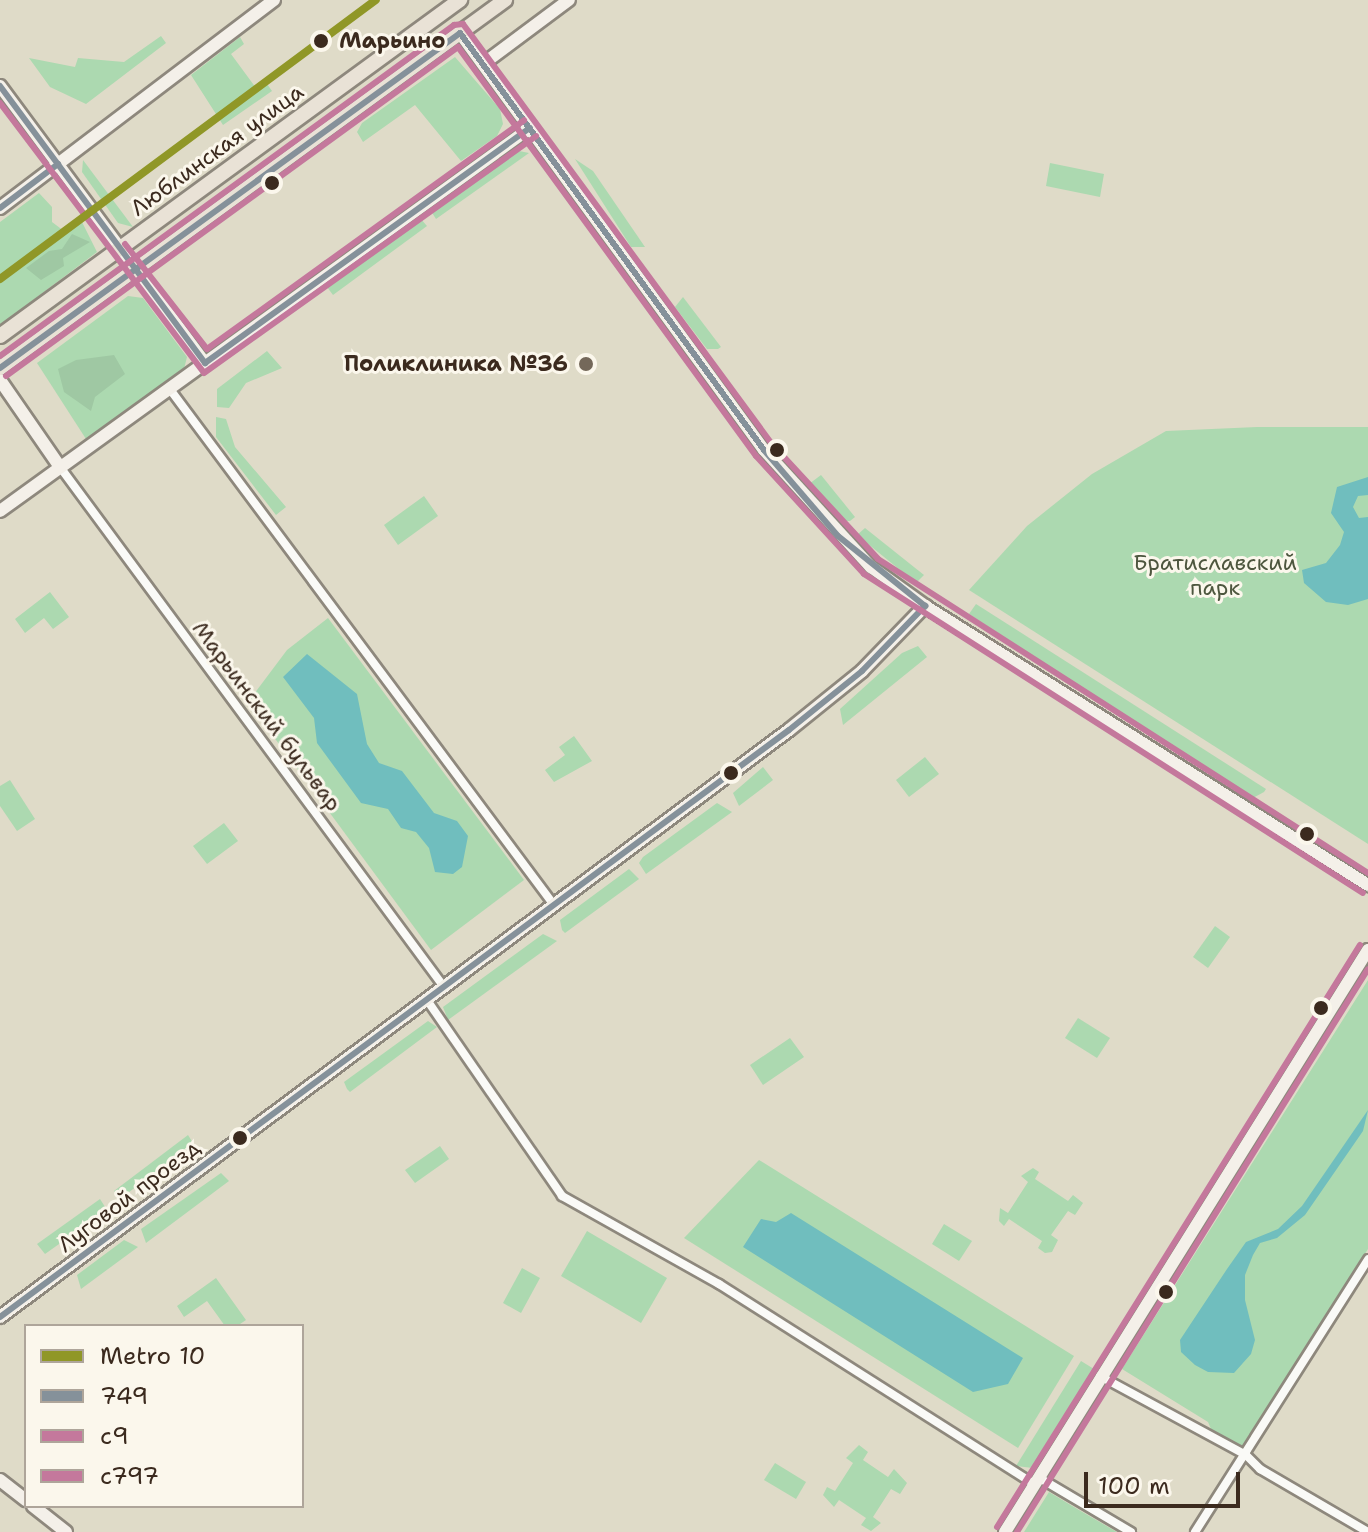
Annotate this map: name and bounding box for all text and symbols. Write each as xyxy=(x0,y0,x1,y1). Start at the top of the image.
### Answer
place label: Марьино xyxy=(339,28,446,54)
marker: Марьино xyxy=(310,30,332,52)
street label: Люблинская улица xyxy=(125,78,309,222)
unlabelled marker xyxy=(264,175,280,191)
place label: Поликлиника №36 xyxy=(344,351,568,377)
marker: Поликлиника №36 xyxy=(575,353,597,375)
unlabelled marker xyxy=(769,442,785,458)
park label: Братиславский парк xyxy=(1133,549,1297,600)
street label: Марьинский бульвар xyxy=(187,616,347,816)
unlabelled marker xyxy=(723,765,739,781)
unlabelled marker xyxy=(1299,826,1315,842)
unlabelled marker xyxy=(1313,1000,1329,1016)
unlabelled marker xyxy=(232,1130,248,1146)
street label: Луговой проезд xyxy=(53,1134,205,1258)
unlabelled marker xyxy=(1158,1284,1174,1300)
legend xyxy=(24,1324,304,1508)
text: Metro 10 xyxy=(100,1340,205,1372)
text: 749 xyxy=(100,1380,148,1412)
text: с9 xyxy=(100,1420,129,1452)
scale bar xyxy=(1088,1456,1244,1506)
text: с797 xyxy=(100,1460,159,1492)
text: 100 m xyxy=(1098,1470,1170,1502)

